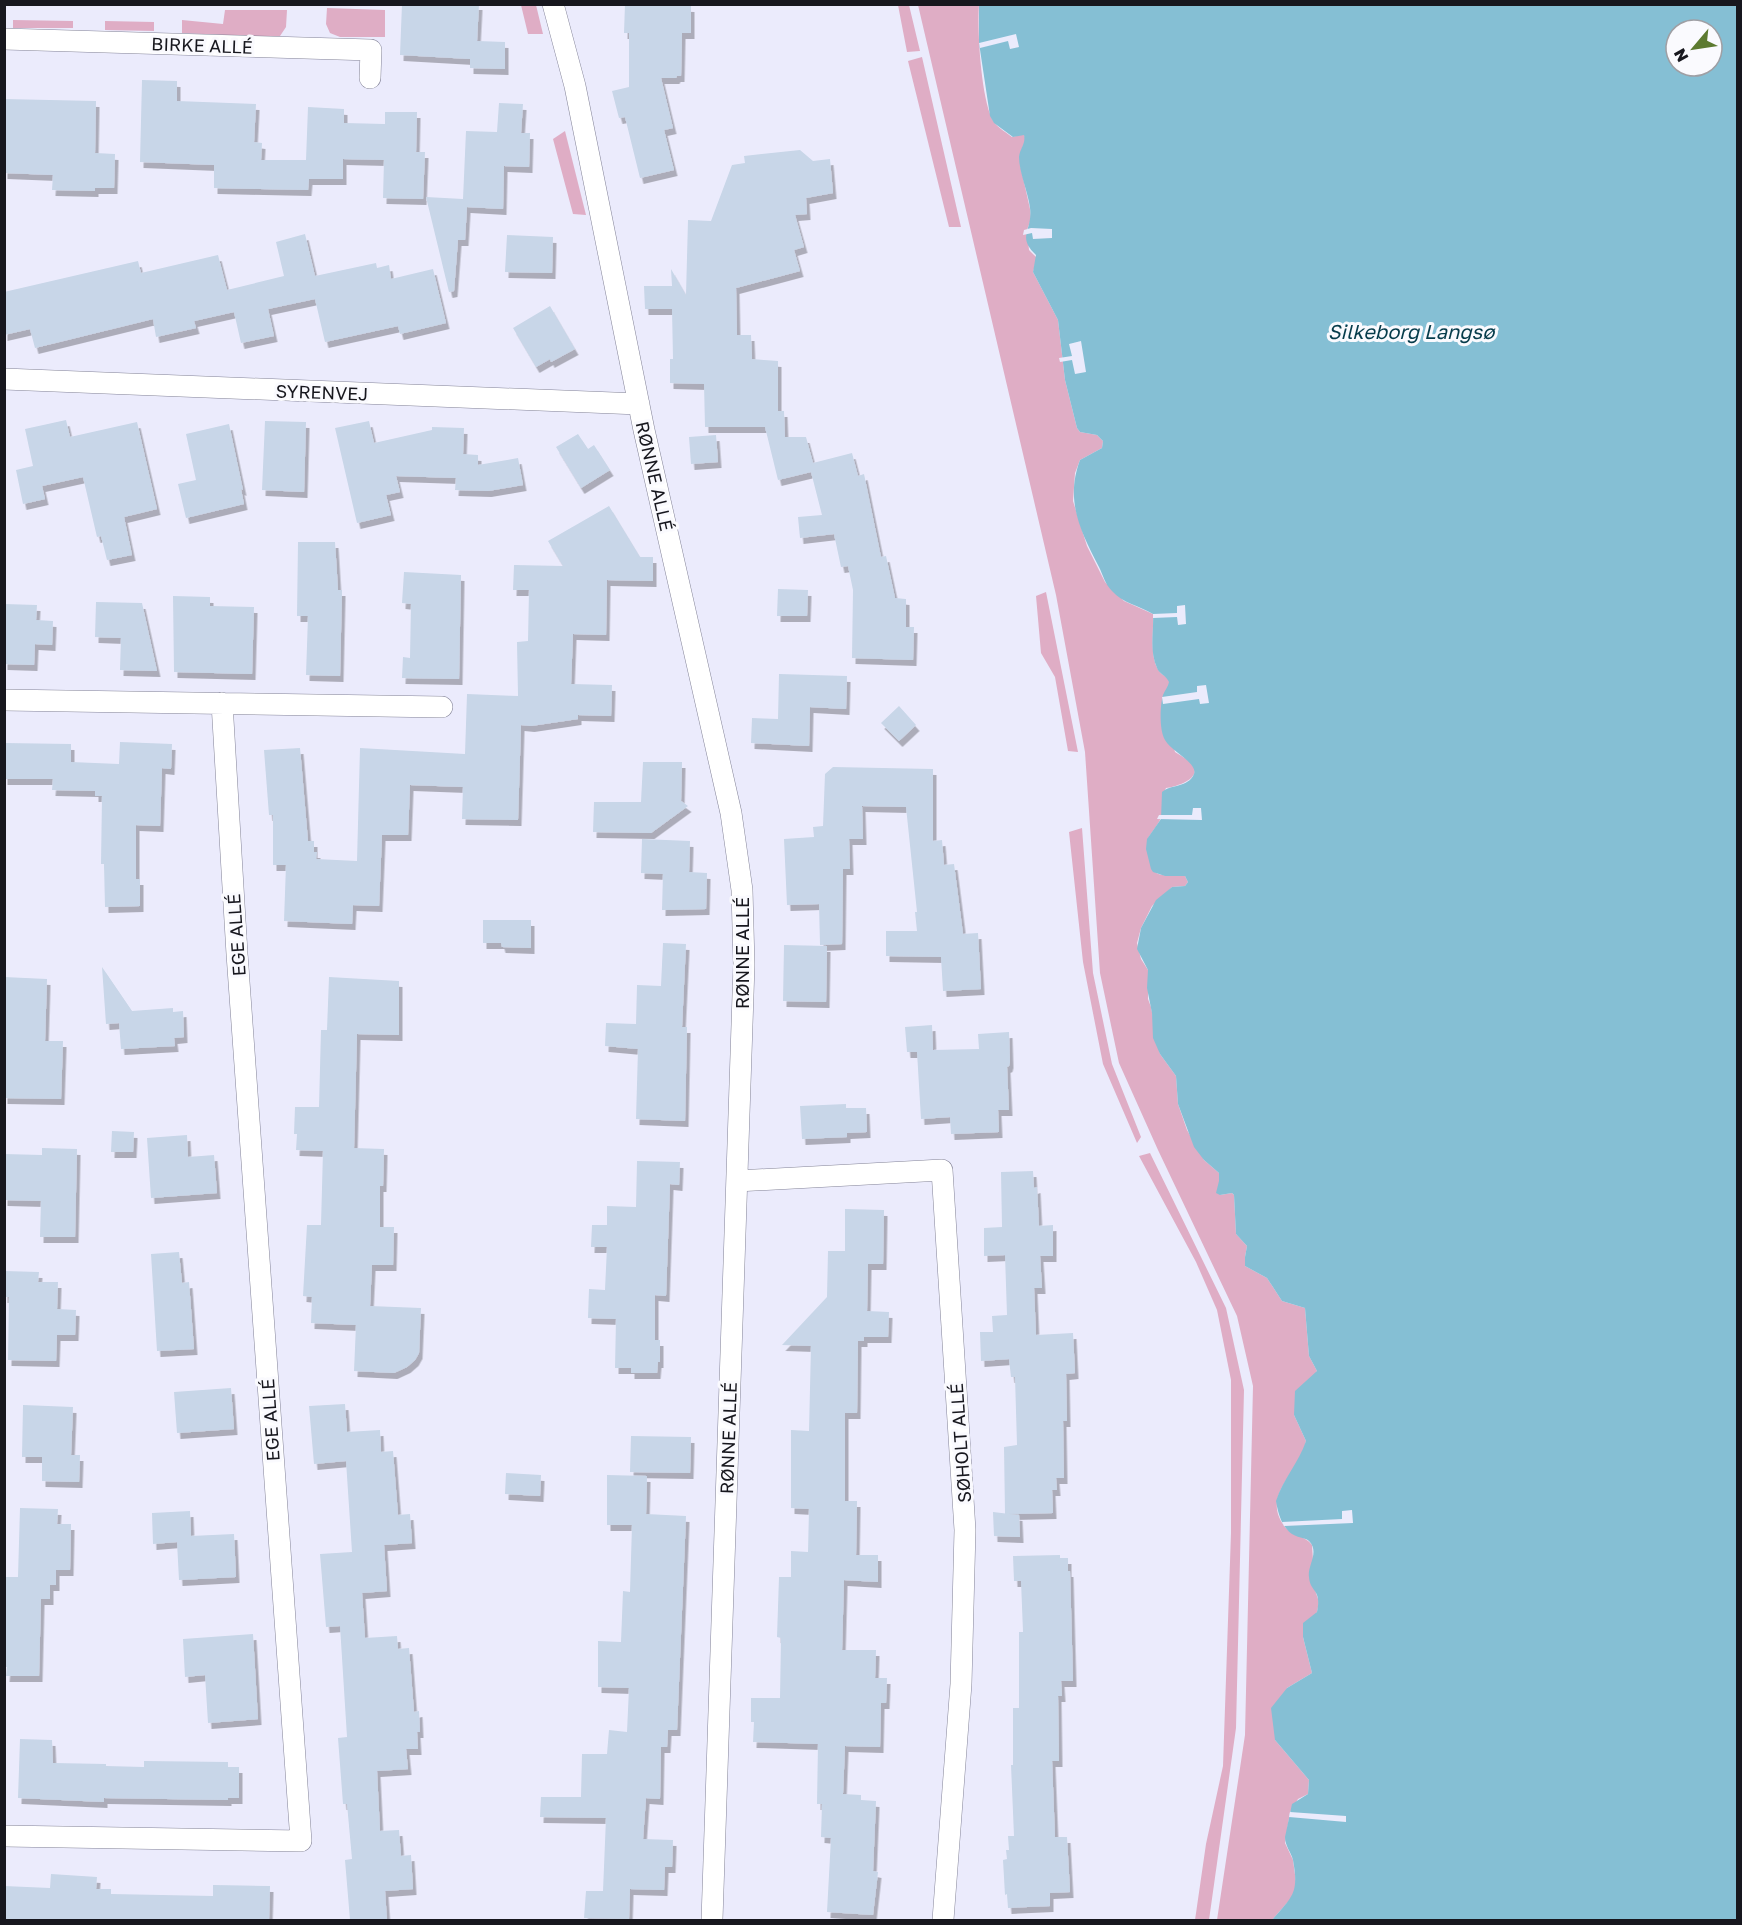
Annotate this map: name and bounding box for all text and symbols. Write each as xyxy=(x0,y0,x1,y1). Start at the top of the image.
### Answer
north arrow xyxy=(1664,18,1724,78)
street label: BIRKE ALLÉ xyxy=(151,32,253,58)
text: N xyxy=(1669,45,1693,65)
water label: Silkeborg Langsø xyxy=(1328,319,1496,344)
street label: SYRENVEJ xyxy=(275,379,369,405)
street label: RØNNE ALLÉ xyxy=(632,419,678,533)
street label: EGE ALLÉ xyxy=(222,893,250,977)
street label: RØNNE ALLÉ xyxy=(731,897,753,1009)
street label: EGE ALLÉ xyxy=(256,1378,284,1462)
street label: RØNNE ALLÉ xyxy=(715,1382,741,1494)
street label: SØHOLT ALLÉ xyxy=(945,1382,975,1504)

